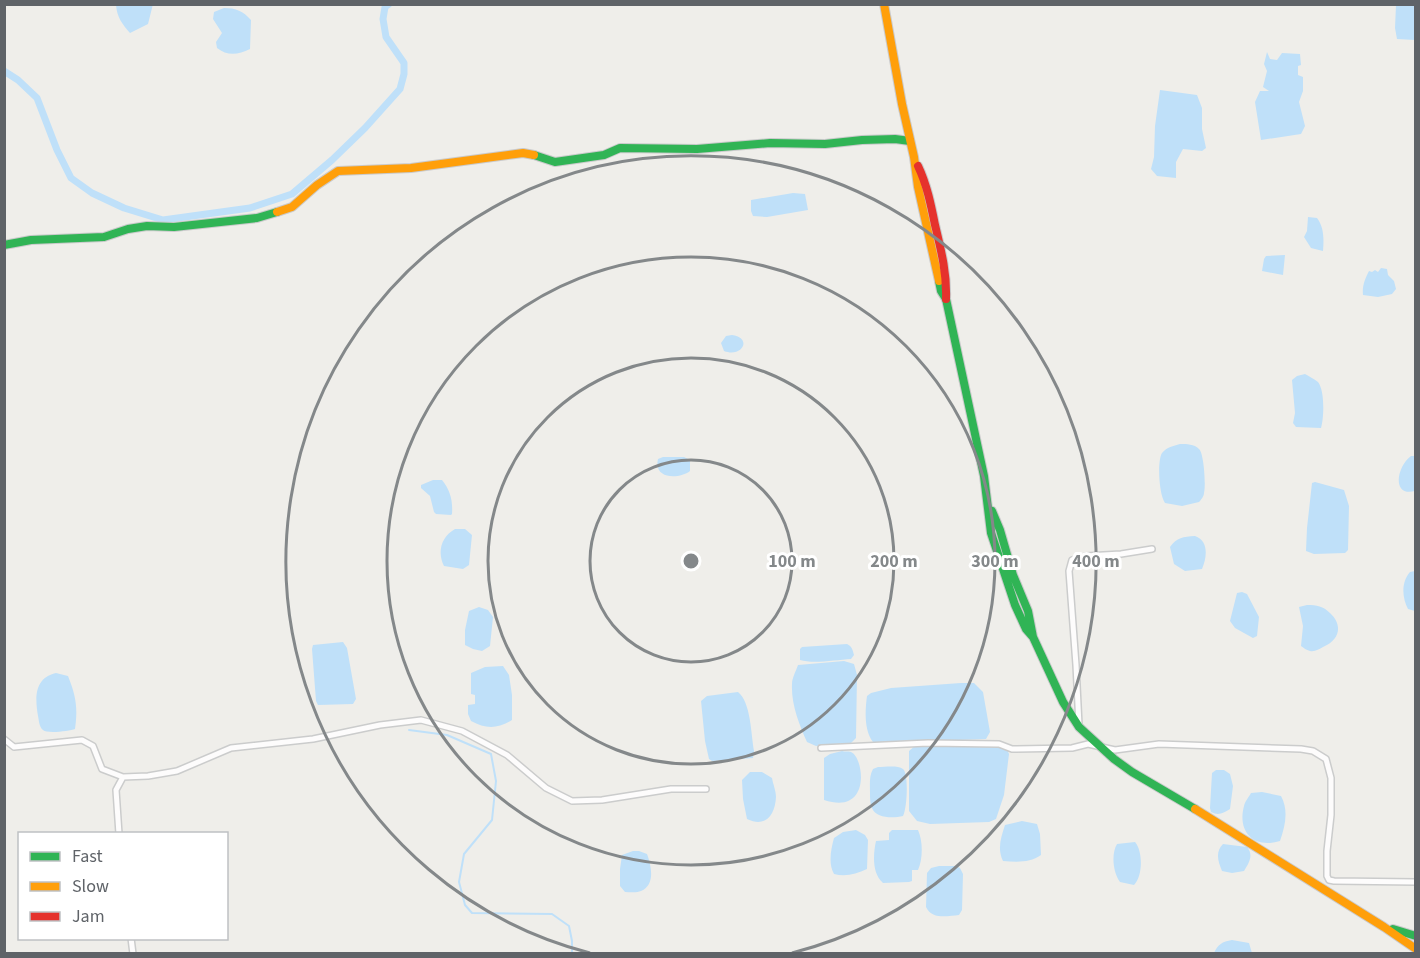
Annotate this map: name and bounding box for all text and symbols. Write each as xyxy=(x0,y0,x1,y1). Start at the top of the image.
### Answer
text: 100 m xyxy=(768,549,816,574)
text: 200 m xyxy=(870,549,918,574)
text: 300 m xyxy=(971,549,1019,574)
text: 400 m xyxy=(1072,549,1120,574)
centre of rings xyxy=(681,551,701,571)
legend xyxy=(18,832,228,940)
text: Fast xyxy=(72,844,103,869)
text: Slow xyxy=(72,874,109,899)
text: Jam xyxy=(72,904,105,929)

